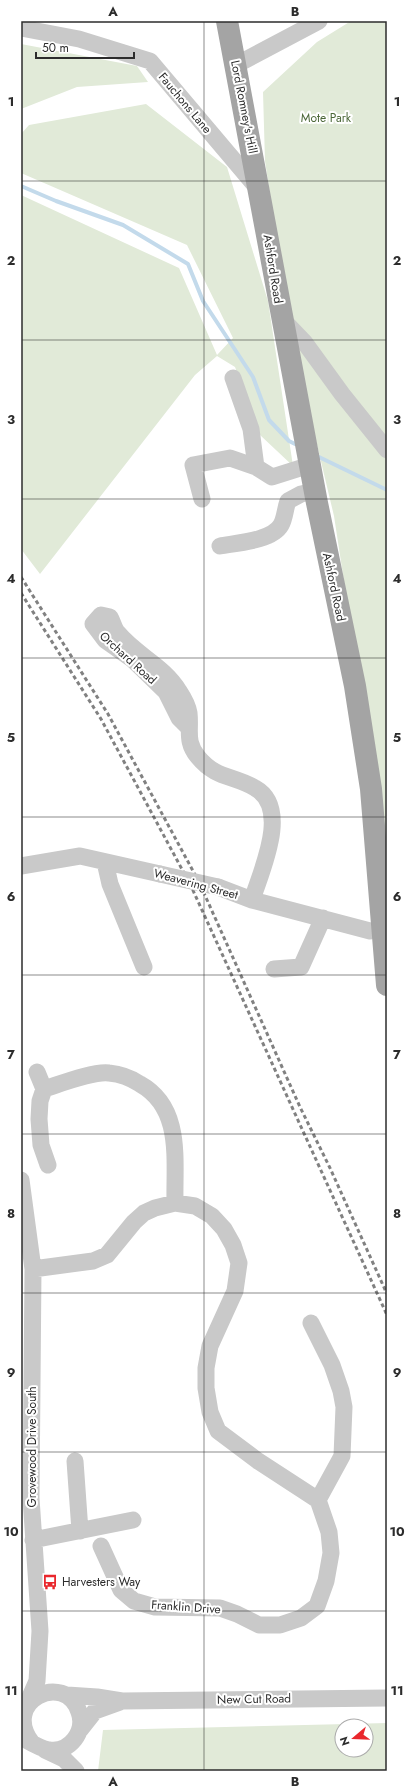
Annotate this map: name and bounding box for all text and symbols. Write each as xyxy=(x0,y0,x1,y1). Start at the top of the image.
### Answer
text: A xyxy=(107,2,118,21)
text: B xyxy=(291,2,300,21)
scale bar xyxy=(36,34,134,60)
text: 50 m xyxy=(42,39,69,57)
street label: Lord Romney's Hill xyxy=(226,59,262,155)
street label: Fauchons Lane xyxy=(154,69,216,137)
text: 1 xyxy=(8,92,14,111)
text: 1 xyxy=(394,92,400,111)
park label: Mote Park xyxy=(301,109,352,127)
street label: Ashford Road xyxy=(259,233,287,305)
text: 2 xyxy=(7,251,15,270)
text: 2 xyxy=(393,251,401,270)
text: 3 xyxy=(7,410,15,429)
text: 3 xyxy=(393,410,401,429)
street label: Ashford Road xyxy=(318,551,350,623)
text: 4 xyxy=(6,569,16,588)
text: 4 xyxy=(392,569,402,588)
street label: Orchard Road xyxy=(95,627,161,689)
text: 5 xyxy=(7,728,15,747)
text: 5 xyxy=(393,728,401,747)
street label: Weavering Street xyxy=(152,864,240,904)
text: 6 xyxy=(7,887,16,906)
text: 6 xyxy=(393,887,402,906)
text: 7 xyxy=(7,1045,15,1064)
text: 7 xyxy=(393,1045,401,1064)
text: 8 xyxy=(7,1204,15,1223)
text: 8 xyxy=(393,1204,401,1223)
text: 9 xyxy=(7,1363,16,1382)
text: 9 xyxy=(393,1363,402,1382)
street label: Grovewood Drive South xyxy=(23,1386,41,1508)
text: 10 xyxy=(3,1522,19,1541)
text: 10 xyxy=(389,1522,405,1541)
bus stop icon: Harvesters Way xyxy=(41,1573,59,1591)
place label: Harvesters Way xyxy=(62,1573,141,1591)
street label: Franklin Drive xyxy=(151,1596,221,1618)
text: 11 xyxy=(4,1681,18,1700)
text: 11 xyxy=(390,1681,404,1700)
street label: New Cut Road xyxy=(217,1689,291,1709)
north arrow xyxy=(334,1718,374,1758)
text: N xyxy=(336,1735,354,1748)
text: A xyxy=(107,1772,118,1791)
text: B xyxy=(291,1772,300,1791)

